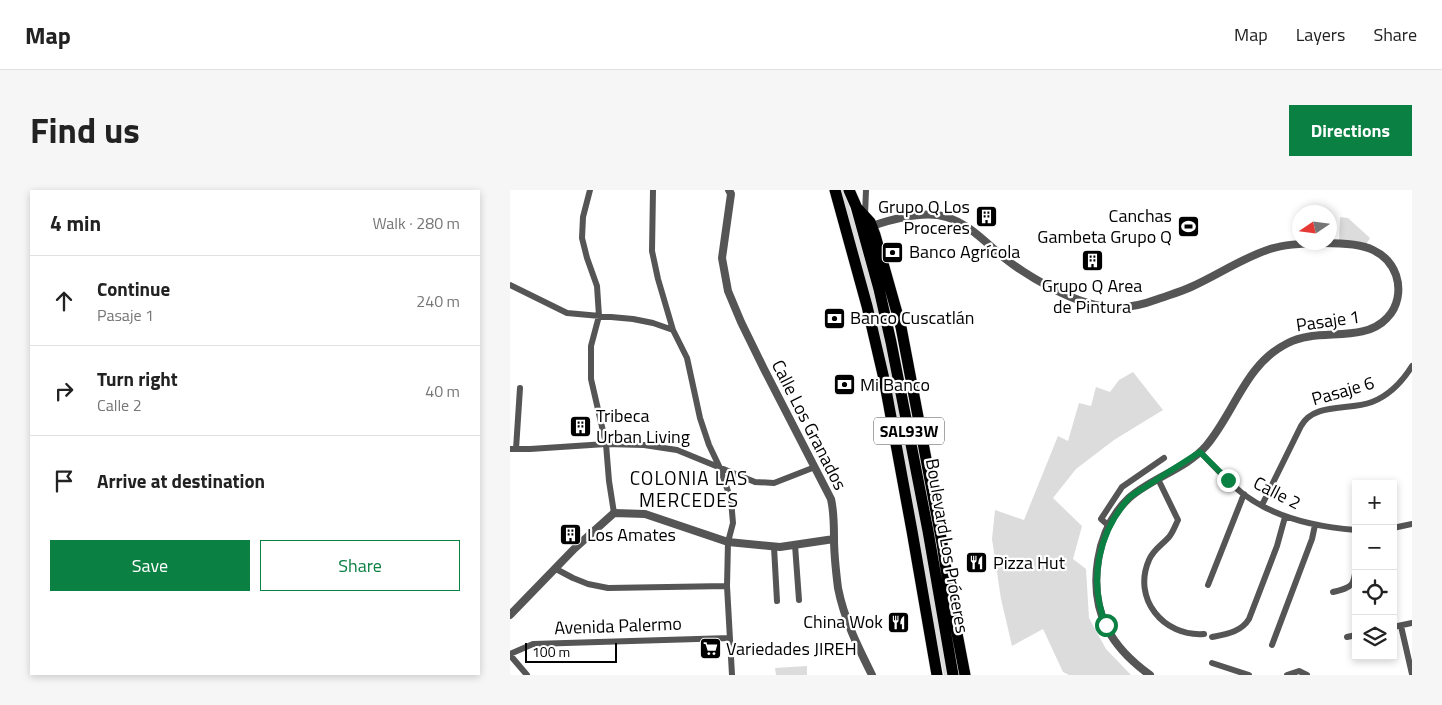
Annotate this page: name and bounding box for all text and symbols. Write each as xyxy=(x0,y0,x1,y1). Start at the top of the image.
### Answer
text: Map xyxy=(25,17,71,53)
text: Map xyxy=(1234,21,1268,48)
text: Layers xyxy=(1296,21,1345,48)
text: Share xyxy=(1373,21,1417,48)
text: Find us xyxy=(30,103,140,157)
button: Directions xyxy=(1289,105,1412,156)
place label: Grupo Q Los Proceres xyxy=(878,193,970,241)
place label: Canchas Gambeta Grupo Q xyxy=(1037,202,1172,250)
building icon: Grupo Q Los Proceres xyxy=(974,205,998,229)
north arrow xyxy=(1292,205,1337,250)
text: 4 min xyxy=(50,207,101,239)
text: Walk · 280 m xyxy=(372,211,460,235)
sports icon: Canchas Gambeta Grupo Q xyxy=(1176,214,1200,238)
place label: Banco Agrícola xyxy=(909,238,1020,265)
bank icon: Banco Agrícola xyxy=(881,240,905,264)
building icon: Grupo Q Area de Pintura xyxy=(1080,249,1104,273)
place label: Grupo Q Area de Pintura xyxy=(1042,272,1142,320)
text: Continue xyxy=(97,274,170,303)
icon: ahead xyxy=(50,287,78,315)
text: 240 m xyxy=(416,289,460,313)
text: Pasaje 1 xyxy=(97,303,154,327)
street label: Pasaje 1 xyxy=(1294,303,1362,338)
place label: Banco Cuscatlán xyxy=(850,304,975,331)
bank icon: Banco Cuscatlán xyxy=(822,306,846,330)
street label: Calle Los Granados xyxy=(765,355,854,495)
text: Turn right xyxy=(97,364,178,393)
street label: Pasaje 6 xyxy=(1308,369,1377,412)
place label: Mi Banco xyxy=(860,371,930,398)
bank icon: Mi Banco xyxy=(832,373,856,397)
icon: right xyxy=(50,377,78,405)
text: 40 m xyxy=(425,379,460,403)
text: Calle 2 xyxy=(97,393,142,417)
place label: Tribeca Urban Living xyxy=(596,402,690,450)
building icon: Tribeca Urban Living xyxy=(568,414,592,438)
road number: SAL93W xyxy=(874,418,944,445)
street label: Boulevard Los Próceres xyxy=(919,456,976,636)
district label: COLONIA LAS MERCEDES xyxy=(630,463,748,514)
text: Arrive at destination xyxy=(97,466,265,495)
icon: arrive xyxy=(50,467,78,495)
route end xyxy=(1217,469,1240,492)
street label: Calle 2 xyxy=(1249,469,1306,516)
map controls xyxy=(1352,480,1397,660)
button: + xyxy=(1352,480,1397,525)
place label: Los Amates xyxy=(587,521,676,548)
building icon: Los Amates xyxy=(559,523,583,547)
button: − xyxy=(1352,525,1397,570)
button: Save xyxy=(50,540,250,591)
button: Share xyxy=(260,540,460,591)
place label: Pizza Hut xyxy=(993,549,1066,576)
restaurant icon: Pizza Hut xyxy=(965,551,989,575)
button: locate xyxy=(1352,570,1397,615)
place label: China Wok xyxy=(803,608,883,635)
street label: Avenida Palermo xyxy=(554,610,682,641)
restaurant icon: China Wok xyxy=(887,610,911,634)
route start xyxy=(1095,614,1118,637)
button: layers xyxy=(1352,615,1397,660)
place label: Variedades JIREH xyxy=(726,635,857,662)
supermarket icon: Variedades JIREH xyxy=(698,637,722,661)
scale bar xyxy=(525,640,618,663)
text: 100 m xyxy=(532,641,570,662)

